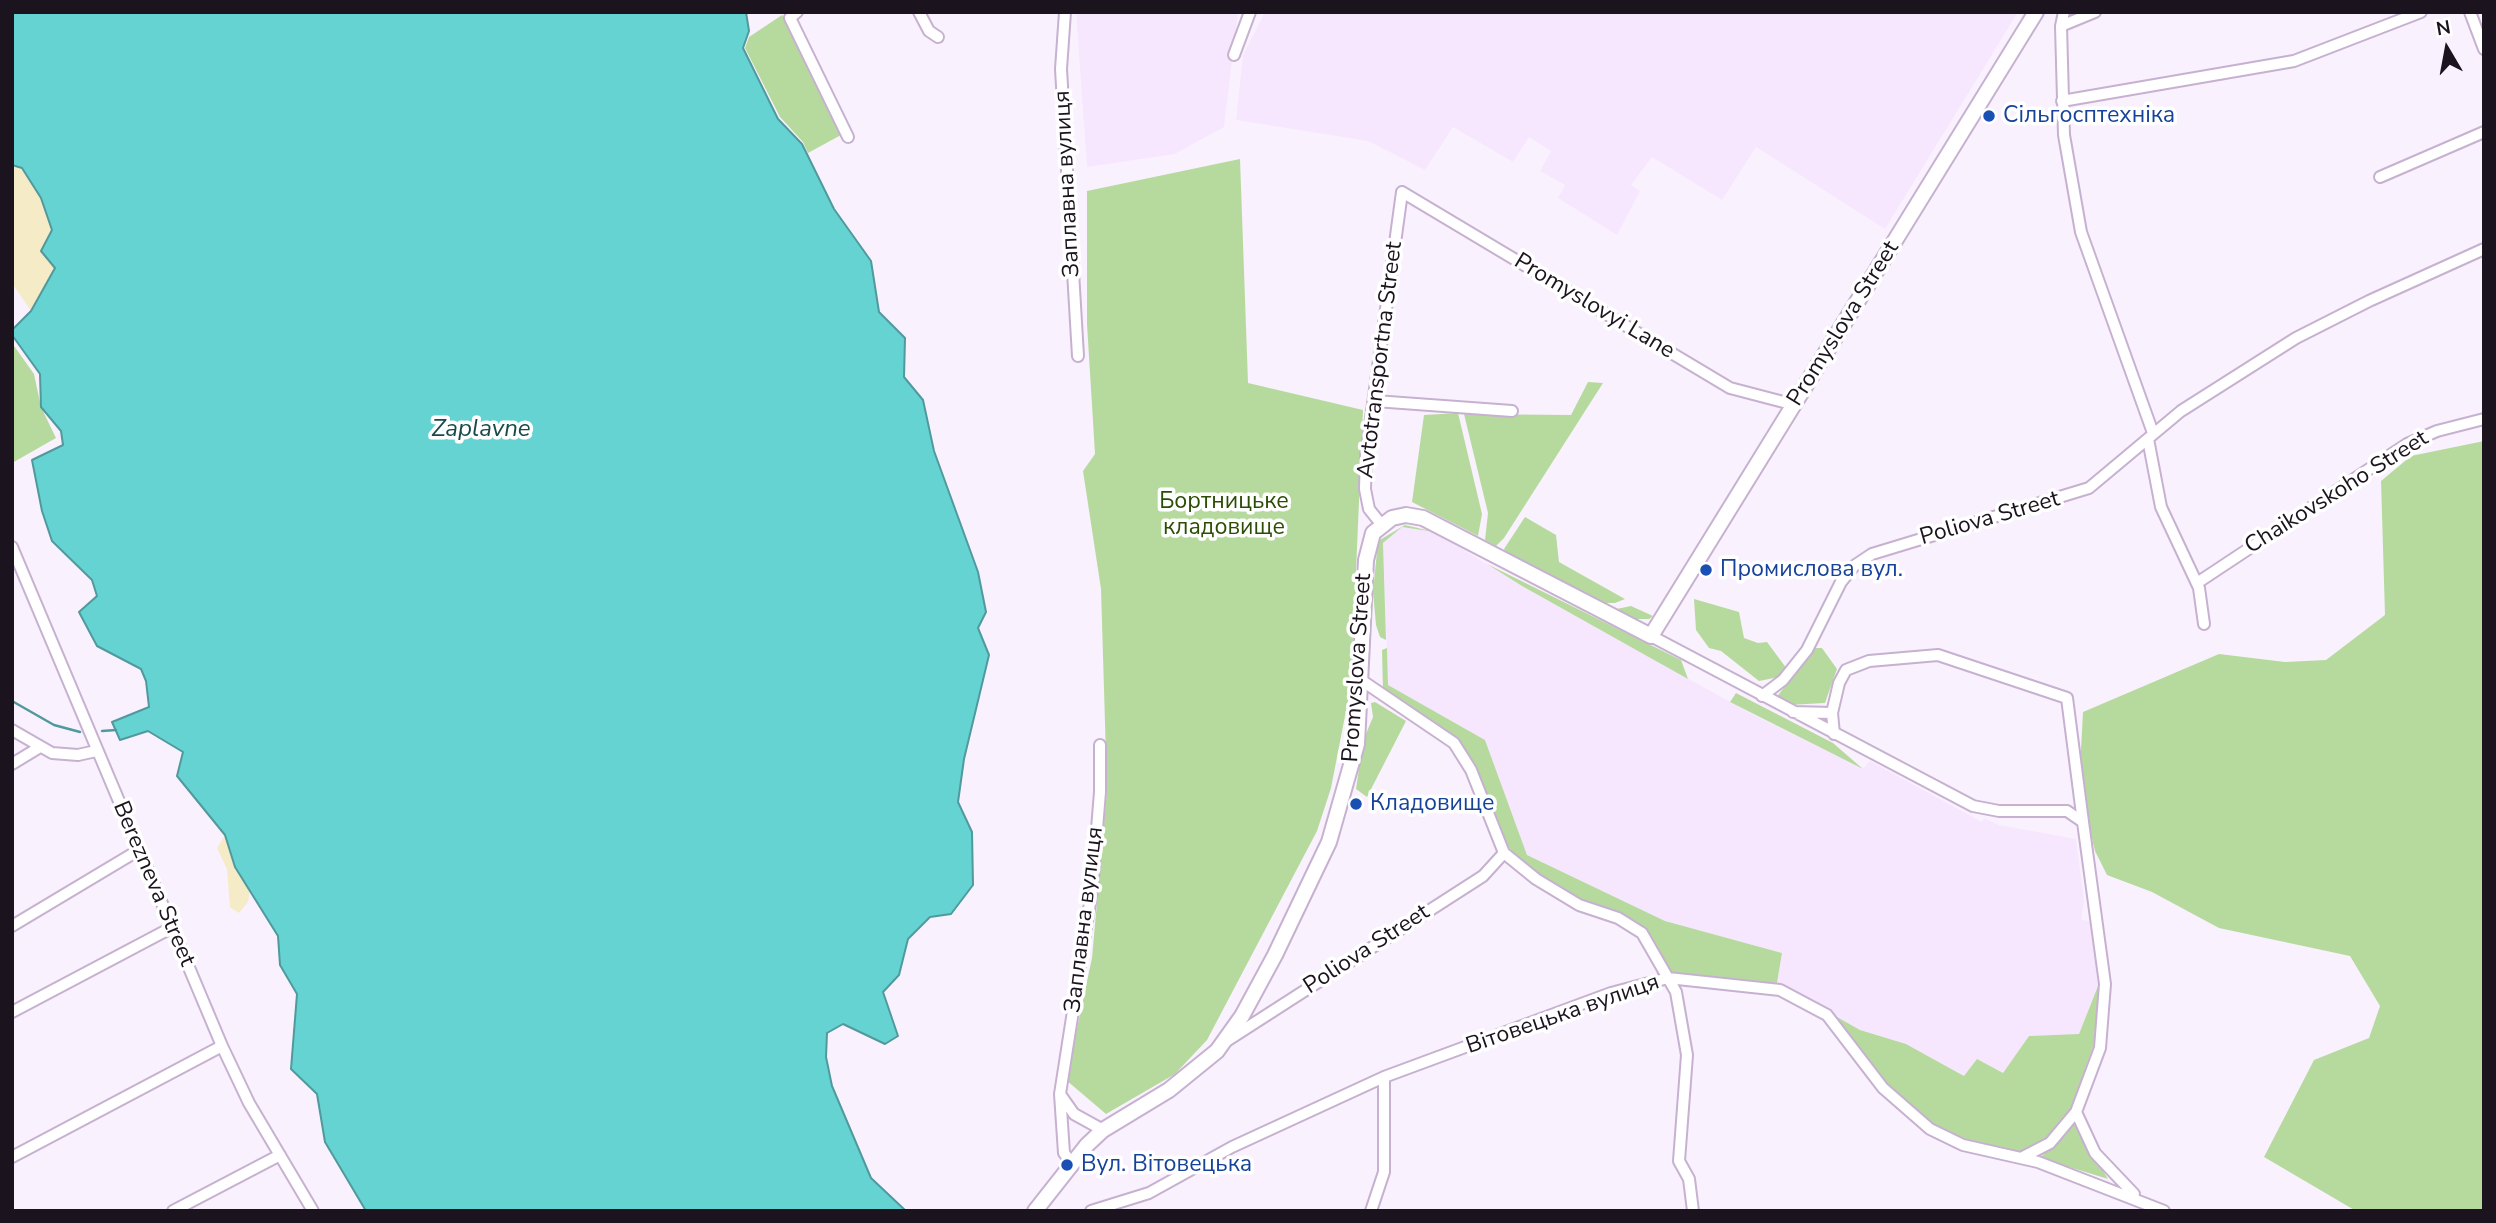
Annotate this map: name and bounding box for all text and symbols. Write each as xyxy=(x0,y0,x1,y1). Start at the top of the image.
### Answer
north arrow xyxy=(2412,14,2482,84)
text: N xyxy=(2434,14,2453,42)
street label: Заплавна вулиця xyxy=(1049,90,1087,278)
place label: Сільгосптехніка xyxy=(2003,102,2175,130)
marker: Сільгосптехніка xyxy=(1981,108,1997,124)
street label: Promyslova Street xyxy=(1782,236,1906,412)
street label: Avtotransportna Street xyxy=(1353,240,1409,480)
street label: Promyslovyi Lane xyxy=(1509,248,1679,366)
water label: Zaplavne xyxy=(431,416,531,444)
street label: Chaikovskoho Street xyxy=(2240,425,2434,561)
street label: Poliova Street xyxy=(1917,486,2063,552)
park label: Бортницьке кладовище xyxy=(1159,488,1289,542)
place label: Промислова вул. xyxy=(1720,556,1903,584)
marker: Промислова вул. xyxy=(1698,562,1714,578)
street label: Promyslova Street xyxy=(1338,573,1378,763)
place label: Кладовище xyxy=(1370,790,1494,818)
marker: Кладовище xyxy=(1348,796,1364,812)
street label: Berezneva Street xyxy=(106,797,200,971)
street label: Заплавна вулиця xyxy=(1060,825,1110,1015)
street label: Poliova Street xyxy=(1299,899,1435,1001)
street label: Вітовецька вулиця xyxy=(1463,969,1663,1061)
place label: Вул. Вітовецька xyxy=(1081,1151,1252,1179)
marker: Вул. Вітовецька xyxy=(1059,1157,1075,1173)

